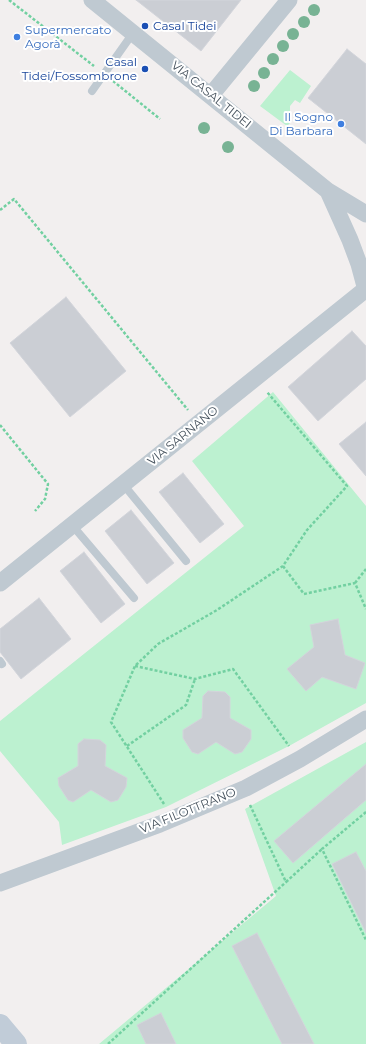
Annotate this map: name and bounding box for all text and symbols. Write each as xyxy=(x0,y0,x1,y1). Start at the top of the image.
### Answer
place label: Casal Tidei xyxy=(153,19,217,33)
marker: Casal Tidei xyxy=(140,21,150,31)
place label: Supermercato Agorà xyxy=(25,23,111,51)
marker: Supermercato Agorà xyxy=(12,32,22,42)
place label: Casal Tidei/Fossombrone xyxy=(22,55,137,83)
street label: VIA CASAL TIDEI xyxy=(168,58,254,132)
marker: Casal Tidei/Fossombrone xyxy=(140,64,150,74)
place label: Il Sogno Di Barbara xyxy=(269,110,333,138)
marker: Il Sogno Di Barbara xyxy=(336,119,346,129)
street label: VIA SARNANO xyxy=(145,403,221,469)
street label: VIA FILOTTRANO xyxy=(138,785,238,837)

